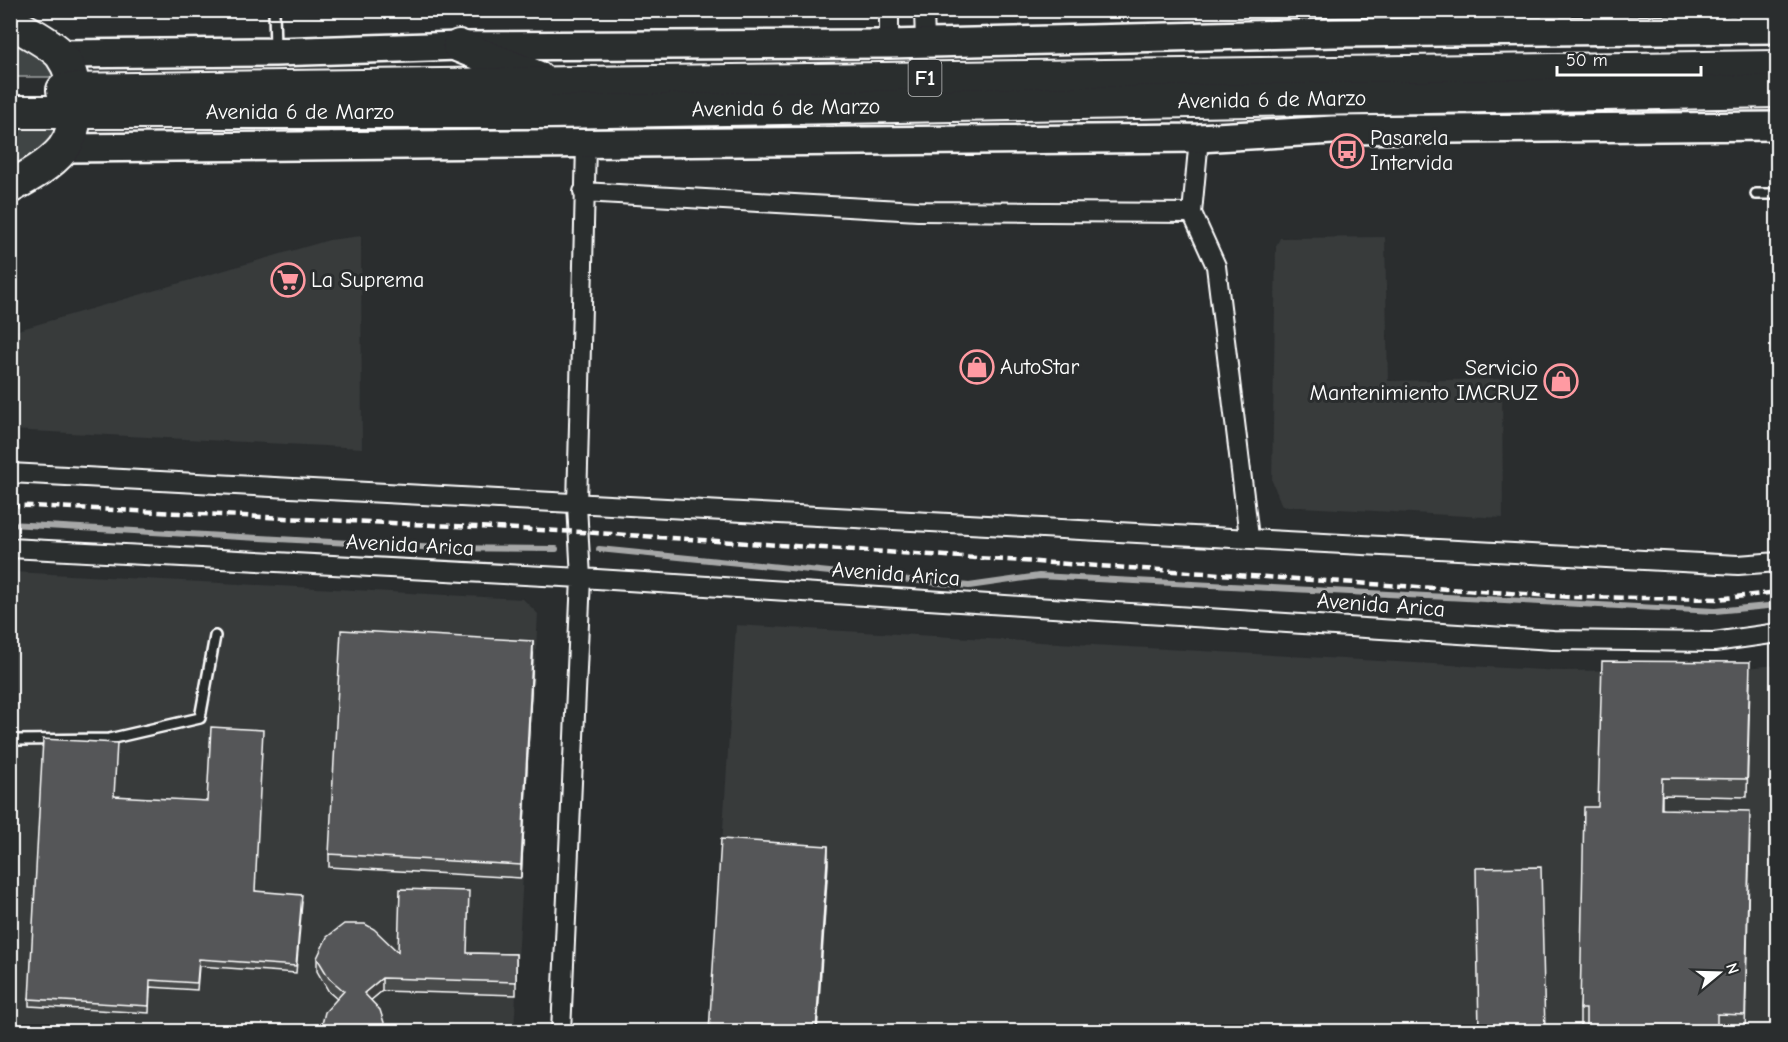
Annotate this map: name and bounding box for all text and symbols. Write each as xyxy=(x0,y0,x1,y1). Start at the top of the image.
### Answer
scale bar xyxy=(1557,39,1701,77)
text: 50 m xyxy=(1566,50,1608,71)
road number: F1 xyxy=(908,60,942,96)
street label: Avenida 6 de Marzo xyxy=(1177,85,1366,114)
street label: Avenida 6 de Marzo xyxy=(691,93,881,123)
street label: Avenida 6 de Marzo xyxy=(206,99,394,125)
place label: Pasarela Intervida xyxy=(1370,125,1453,176)
bus stop icon: Pasarela Intervida xyxy=(1329,133,1365,169)
supermarket icon: La Suprema xyxy=(270,262,306,298)
place label: La Suprema xyxy=(311,267,424,293)
shop icon: AutoStar xyxy=(959,349,995,385)
place label: AutoStar xyxy=(1000,354,1079,380)
place label: Servicio Mantenimiento IMCRUZ xyxy=(1310,355,1538,406)
shop icon: Servicio Mantenimiento IMCRUZ xyxy=(1543,363,1579,399)
street label: Avenida Arica xyxy=(345,529,475,561)
street label: Avenida Arica xyxy=(831,557,961,591)
street label: Avenida Arica xyxy=(1316,588,1446,622)
north arrow xyxy=(1689,943,1749,1003)
text: N xyxy=(1722,961,1742,976)

